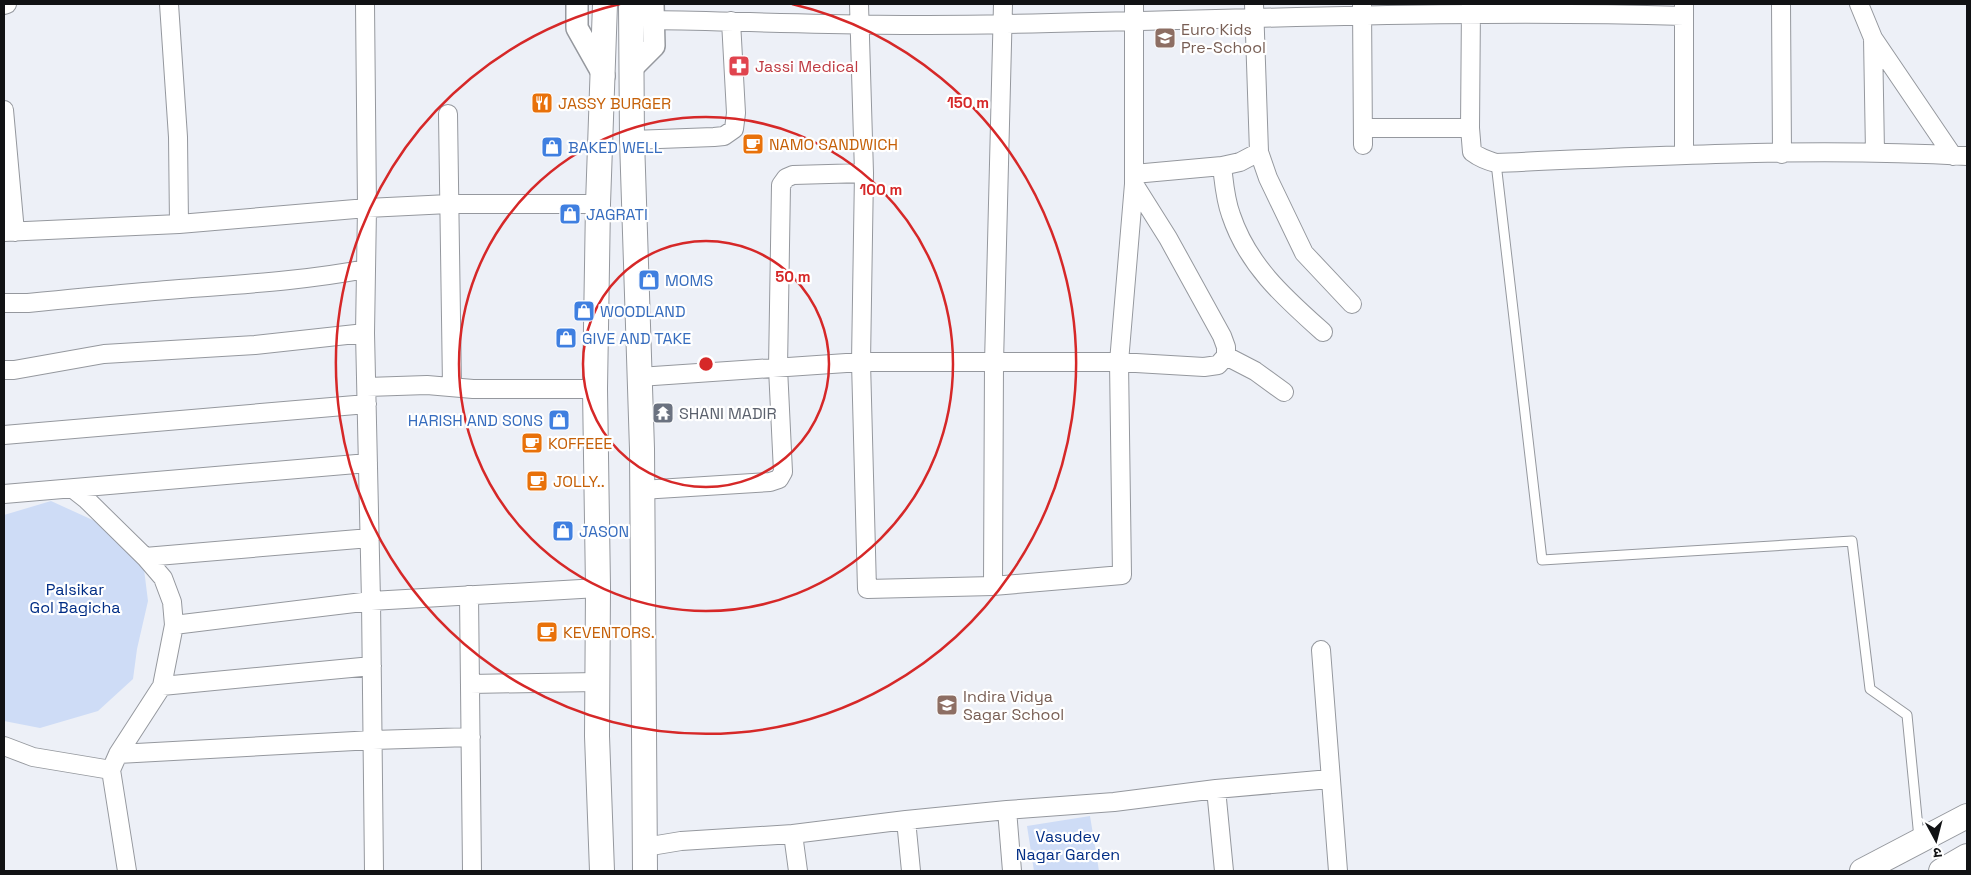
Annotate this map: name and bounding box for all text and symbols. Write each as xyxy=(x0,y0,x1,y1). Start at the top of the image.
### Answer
place label: Euro Kids Pre-School xyxy=(1181,19,1266,58)
school or university icon: Euro Kids Pre-School xyxy=(1153,26,1177,50)
pharmacy icon: Jassi Medical xyxy=(727,54,751,78)
place label: Jassi Medical xyxy=(755,56,858,77)
restaurant icon: JASSY BURGER xyxy=(530,91,554,115)
place label: JASSY BURGER xyxy=(558,93,671,114)
text: 150 m xyxy=(947,93,989,112)
cafe icon: NAMO SANDWICH xyxy=(741,132,765,156)
place label: NAMO SANDWICH xyxy=(769,134,898,155)
shop icon: BAKED WELL xyxy=(540,135,564,159)
place label: BAKED WELL xyxy=(568,137,663,158)
text: 100 m xyxy=(860,180,902,199)
shop icon: JAGRATI xyxy=(558,202,582,226)
place label: JAGRATI xyxy=(586,204,648,225)
text: 50 m xyxy=(775,267,811,286)
shop icon: MOMS xyxy=(637,268,661,292)
place label: MOMS xyxy=(665,270,713,291)
shop icon: WOODLAND xyxy=(572,299,596,323)
place label: WOODLAND xyxy=(600,301,686,322)
shop icon: GIVE AND TAKE xyxy=(554,326,578,350)
place label: GIVE AND TAKE xyxy=(582,328,691,349)
centre of rings xyxy=(697,355,715,373)
temple icon: SHANI MADIR xyxy=(651,401,675,425)
place label: SHANI MADIR xyxy=(679,403,777,424)
shop icon: HARISH AND SONS xyxy=(547,408,571,432)
place label: HARISH AND SONS xyxy=(408,410,543,431)
cafe icon: KOFFEEE xyxy=(520,431,544,455)
place label: KOFFEEE xyxy=(548,433,612,454)
cafe icon: JOLLY.. xyxy=(525,469,549,493)
place label: JOLLY.. xyxy=(553,471,605,492)
shop icon: JASON xyxy=(551,519,575,543)
place label: JASON xyxy=(579,521,629,542)
park label: Palsikar Gol Bagicha xyxy=(30,579,120,618)
cafe icon: KEVENTORS. xyxy=(535,620,559,644)
place label: KEVENTORS. xyxy=(563,622,655,643)
place label: Indira Vidya Sagar School xyxy=(963,686,1064,725)
school or university icon: Indira Vidya Sagar School xyxy=(935,693,959,717)
north arrow xyxy=(1911,815,1961,865)
park label: Vasudev Nagar Garden xyxy=(1016,826,1120,865)
text: उ xyxy=(1932,843,1943,862)

